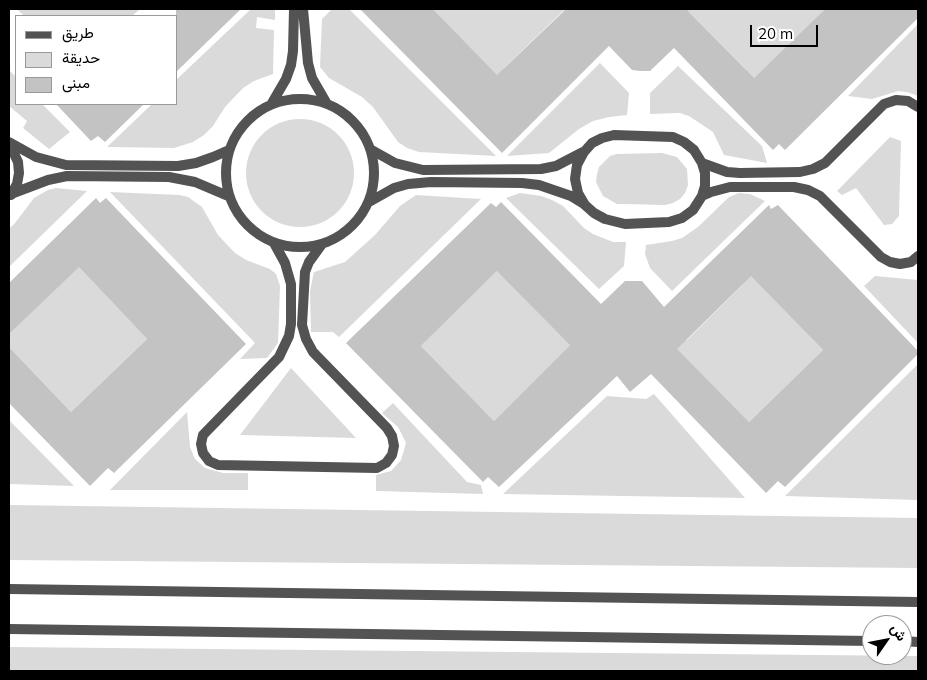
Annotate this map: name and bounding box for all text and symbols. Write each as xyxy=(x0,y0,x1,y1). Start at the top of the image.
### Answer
legend xyxy=(15,15,178,105)
scale bar xyxy=(752,15,820,47)
text: طريق xyxy=(62,23,94,42)
text: 20 m xyxy=(758,24,793,43)
text: حديقة xyxy=(62,48,100,67)
text: مبنى xyxy=(62,73,90,92)
north arrow xyxy=(862,615,912,665)
text: ش xyxy=(887,620,911,644)

